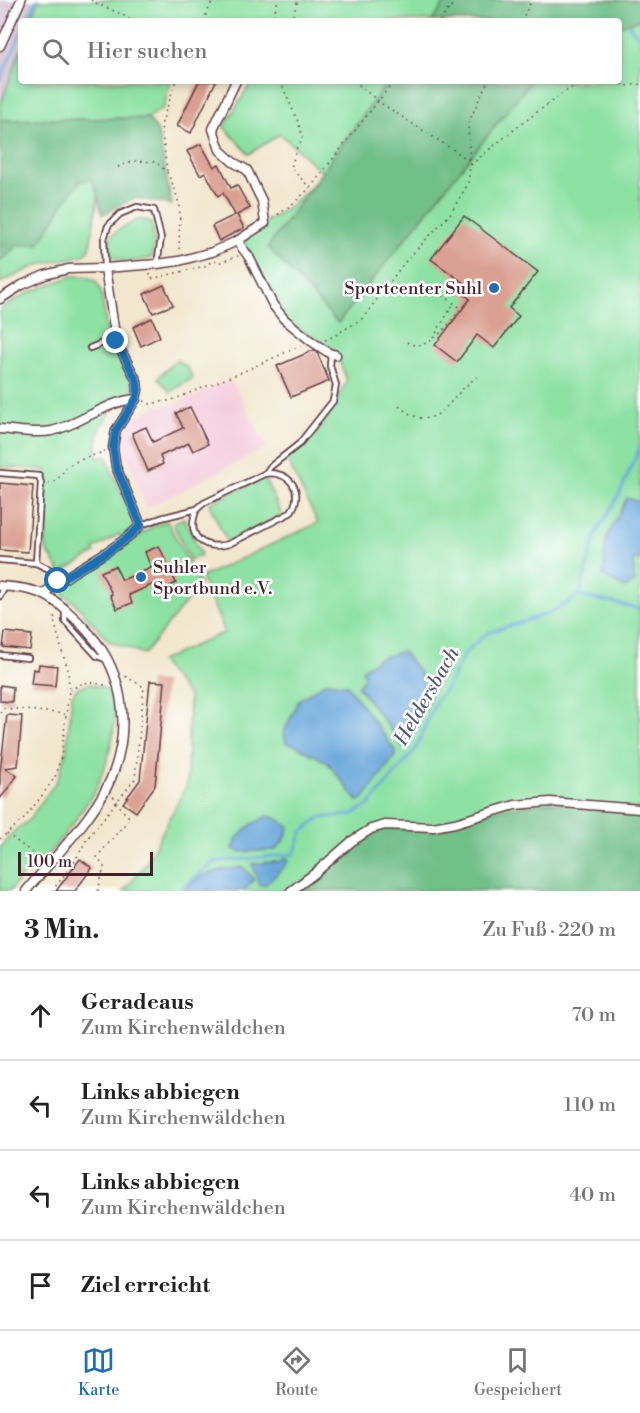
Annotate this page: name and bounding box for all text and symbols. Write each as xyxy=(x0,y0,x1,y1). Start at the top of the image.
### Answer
search box xyxy=(18,18,622,84)
icon: search xyxy=(39,35,72,68)
text: Hier suchen xyxy=(87,38,207,65)
place label: Sportcenter Suhl xyxy=(344,277,483,300)
marker: Sportcenter Suhl xyxy=(487,281,501,295)
route end xyxy=(102,327,128,353)
place label: Suhler Sportbund e.V. xyxy=(153,556,272,600)
route start xyxy=(44,567,70,593)
marker: Suhler Sportbund e.V. xyxy=(134,570,148,584)
water label: Heldersbach xyxy=(389,642,466,751)
scale bar xyxy=(18,849,153,876)
text: 100 m xyxy=(27,852,72,872)
text: 3 Min. xyxy=(24,914,99,946)
text: Zu Fuß · 220 m xyxy=(483,918,616,943)
text: Geradeaus xyxy=(81,989,194,1016)
icon: ahead xyxy=(24,999,57,1032)
text: 70 m xyxy=(572,1003,616,1028)
text: Zum Kirchenwäldchen xyxy=(81,1016,286,1041)
text: Links abbiegen xyxy=(81,1079,240,1106)
icon: left xyxy=(24,1089,57,1122)
text: 110 m xyxy=(564,1093,616,1118)
text: Zum Kirchenwäldchen xyxy=(81,1106,286,1131)
text: Links abbiegen xyxy=(81,1169,240,1196)
icon: left xyxy=(24,1179,57,1212)
text: 40 m xyxy=(569,1183,616,1208)
text: Zum Kirchenwäldchen xyxy=(81,1196,286,1221)
icon: arrive xyxy=(24,1269,57,1302)
text: Ziel erreicht xyxy=(81,1272,210,1299)
tab: Karte xyxy=(78,1344,119,1400)
tab: Route xyxy=(275,1344,318,1400)
tab: Gespeichert xyxy=(474,1344,562,1400)

